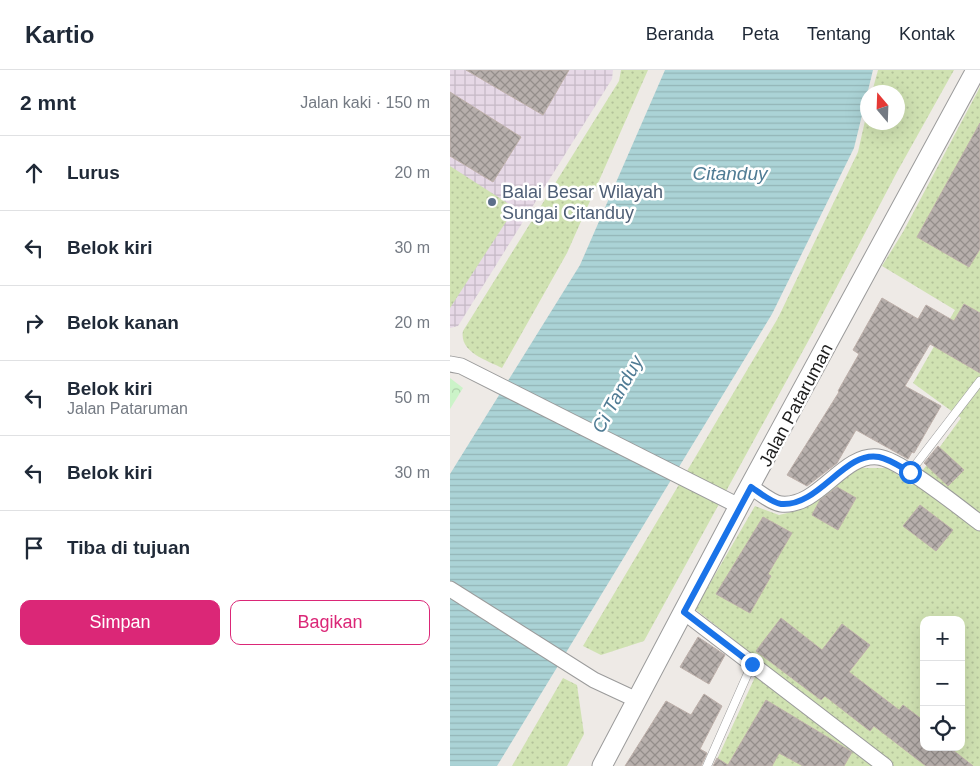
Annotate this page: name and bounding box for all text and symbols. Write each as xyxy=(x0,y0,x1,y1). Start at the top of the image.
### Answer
text: Kartio xyxy=(25,21,94,48)
text: Beranda xyxy=(646,24,714,44)
text: Peta xyxy=(742,24,779,44)
text: Tentang xyxy=(807,24,871,44)
text: Kontak xyxy=(899,24,955,44)
north arrow xyxy=(860,85,905,130)
text: 2 mnt xyxy=(20,91,76,114)
text: Jalan kaki · 150 m xyxy=(300,94,430,111)
icon: ahead xyxy=(20,159,48,187)
text: Lurus xyxy=(67,162,120,183)
water label: Citanduy xyxy=(693,163,769,184)
text: 20 m xyxy=(394,164,430,181)
place label: Balai Besar Wilayah Sungai Citanduy xyxy=(502,182,663,223)
marker: Balai Besar Wilayah Sungai Citanduy xyxy=(486,196,498,208)
icon: left xyxy=(20,234,48,262)
text: Belok kiri xyxy=(67,237,153,258)
text: 30 m xyxy=(394,239,430,256)
icon: right xyxy=(20,309,48,337)
text: Belok kanan xyxy=(67,312,179,333)
text: 20 m xyxy=(394,314,430,331)
street label: Jalan Pataruman xyxy=(755,340,837,470)
water label: Ci Tanduy xyxy=(588,351,648,436)
text: Belok kiri xyxy=(67,378,153,399)
icon: left xyxy=(20,384,48,412)
text: 50 m xyxy=(394,389,430,406)
text: Jalan Pataruman xyxy=(67,400,188,417)
icon: left xyxy=(20,459,48,487)
route start xyxy=(899,461,922,484)
text: Belok kiri xyxy=(67,462,153,483)
text: 30 m xyxy=(394,464,430,481)
icon: arrive xyxy=(20,534,48,562)
text: Tiba di tujuan xyxy=(67,537,190,558)
button: Simpan xyxy=(20,600,220,645)
button: Bagikan xyxy=(230,600,430,645)
map controls xyxy=(920,616,965,751)
button: + xyxy=(920,616,965,661)
route end xyxy=(741,653,764,676)
button: − xyxy=(920,661,965,706)
button: locate xyxy=(920,706,965,751)

